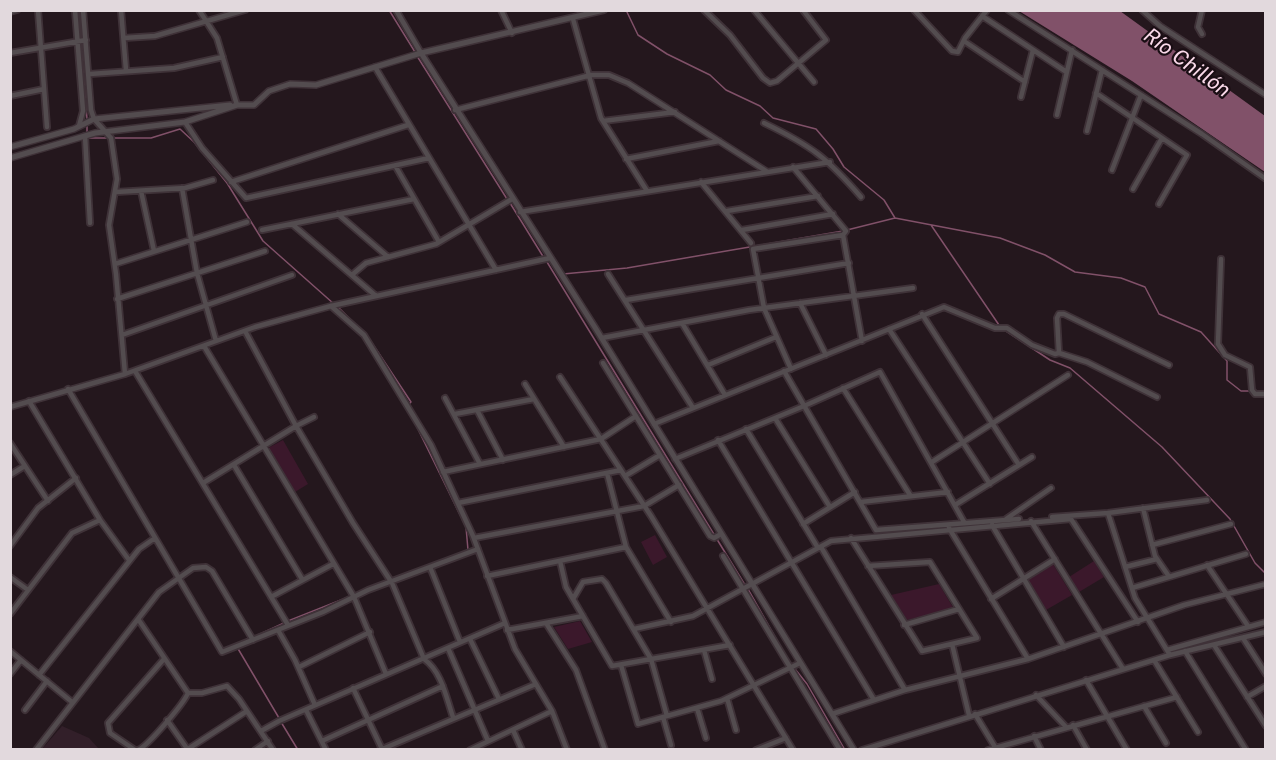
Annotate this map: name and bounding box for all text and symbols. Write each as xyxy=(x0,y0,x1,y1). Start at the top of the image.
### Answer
water label: Río Chillón xyxy=(1139,23,1235,103)

